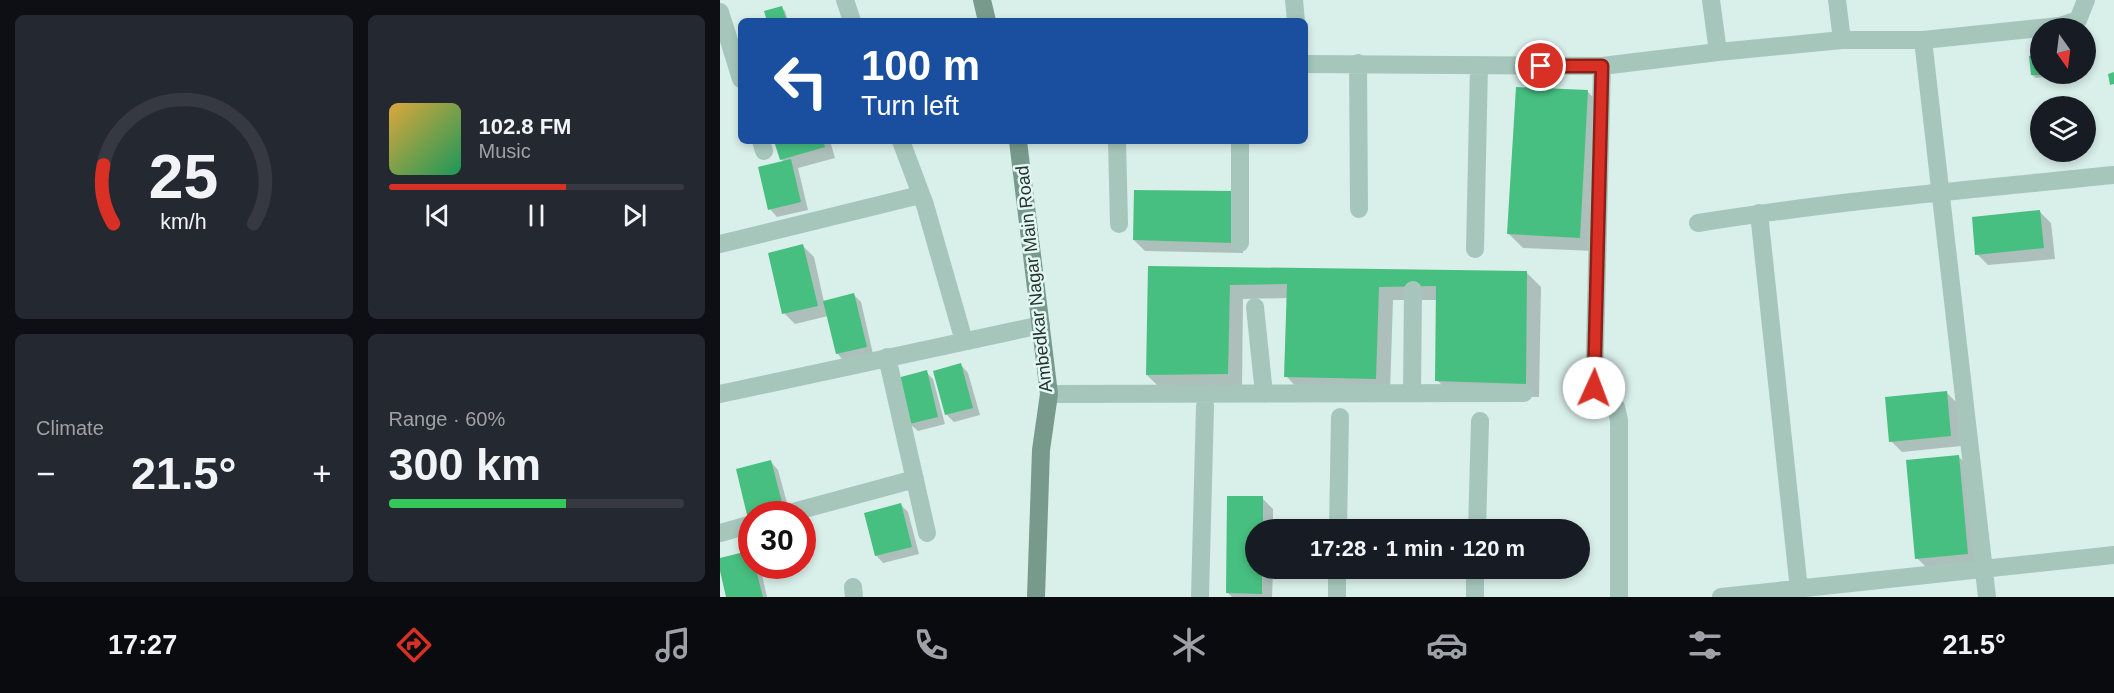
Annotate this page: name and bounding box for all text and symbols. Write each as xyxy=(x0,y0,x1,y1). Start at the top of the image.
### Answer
north arrow xyxy=(2030,18,2096,84)
map controls xyxy=(2030,18,2096,162)
pin xyxy=(1515,40,1566,91)
icon: left xyxy=(762,42,840,120)
text: 100 m xyxy=(861,42,980,89)
icon: arrive xyxy=(1524,49,1557,82)
text: Turn left xyxy=(861,91,959,121)
button: layers xyxy=(2030,96,2096,162)
text: 102.8 FM xyxy=(479,114,571,139)
text: Music xyxy=(479,140,531,162)
text: 25 xyxy=(149,142,218,211)
street label: Ambedkar Nagar Main Road xyxy=(1012,165,1056,393)
icon: previous xyxy=(421,199,454,232)
icon: pause xyxy=(520,199,553,232)
icon: next xyxy=(618,199,651,232)
text: km/h xyxy=(161,211,207,235)
position arrow xyxy=(1562,356,1626,420)
text: Range · 60% xyxy=(389,408,505,430)
text: Climate xyxy=(36,417,104,439)
text: 300 km xyxy=(389,439,541,490)
text: 21.5° xyxy=(131,448,237,499)
text: − xyxy=(36,455,55,492)
text: + xyxy=(312,455,332,492)
speed limit sign: 30 xyxy=(738,501,816,579)
text: 17:28 · 1 min · 120 m xyxy=(1310,536,1525,561)
icon: directions xyxy=(393,624,435,666)
icon: music xyxy=(652,624,694,666)
icon: phone xyxy=(910,624,952,666)
icon: climate xyxy=(1168,624,1210,666)
icon: car xyxy=(1426,624,1468,666)
icon: filters xyxy=(1684,624,1726,666)
text: 17:27 xyxy=(108,630,177,660)
text: 21.5° xyxy=(1942,630,2006,660)

